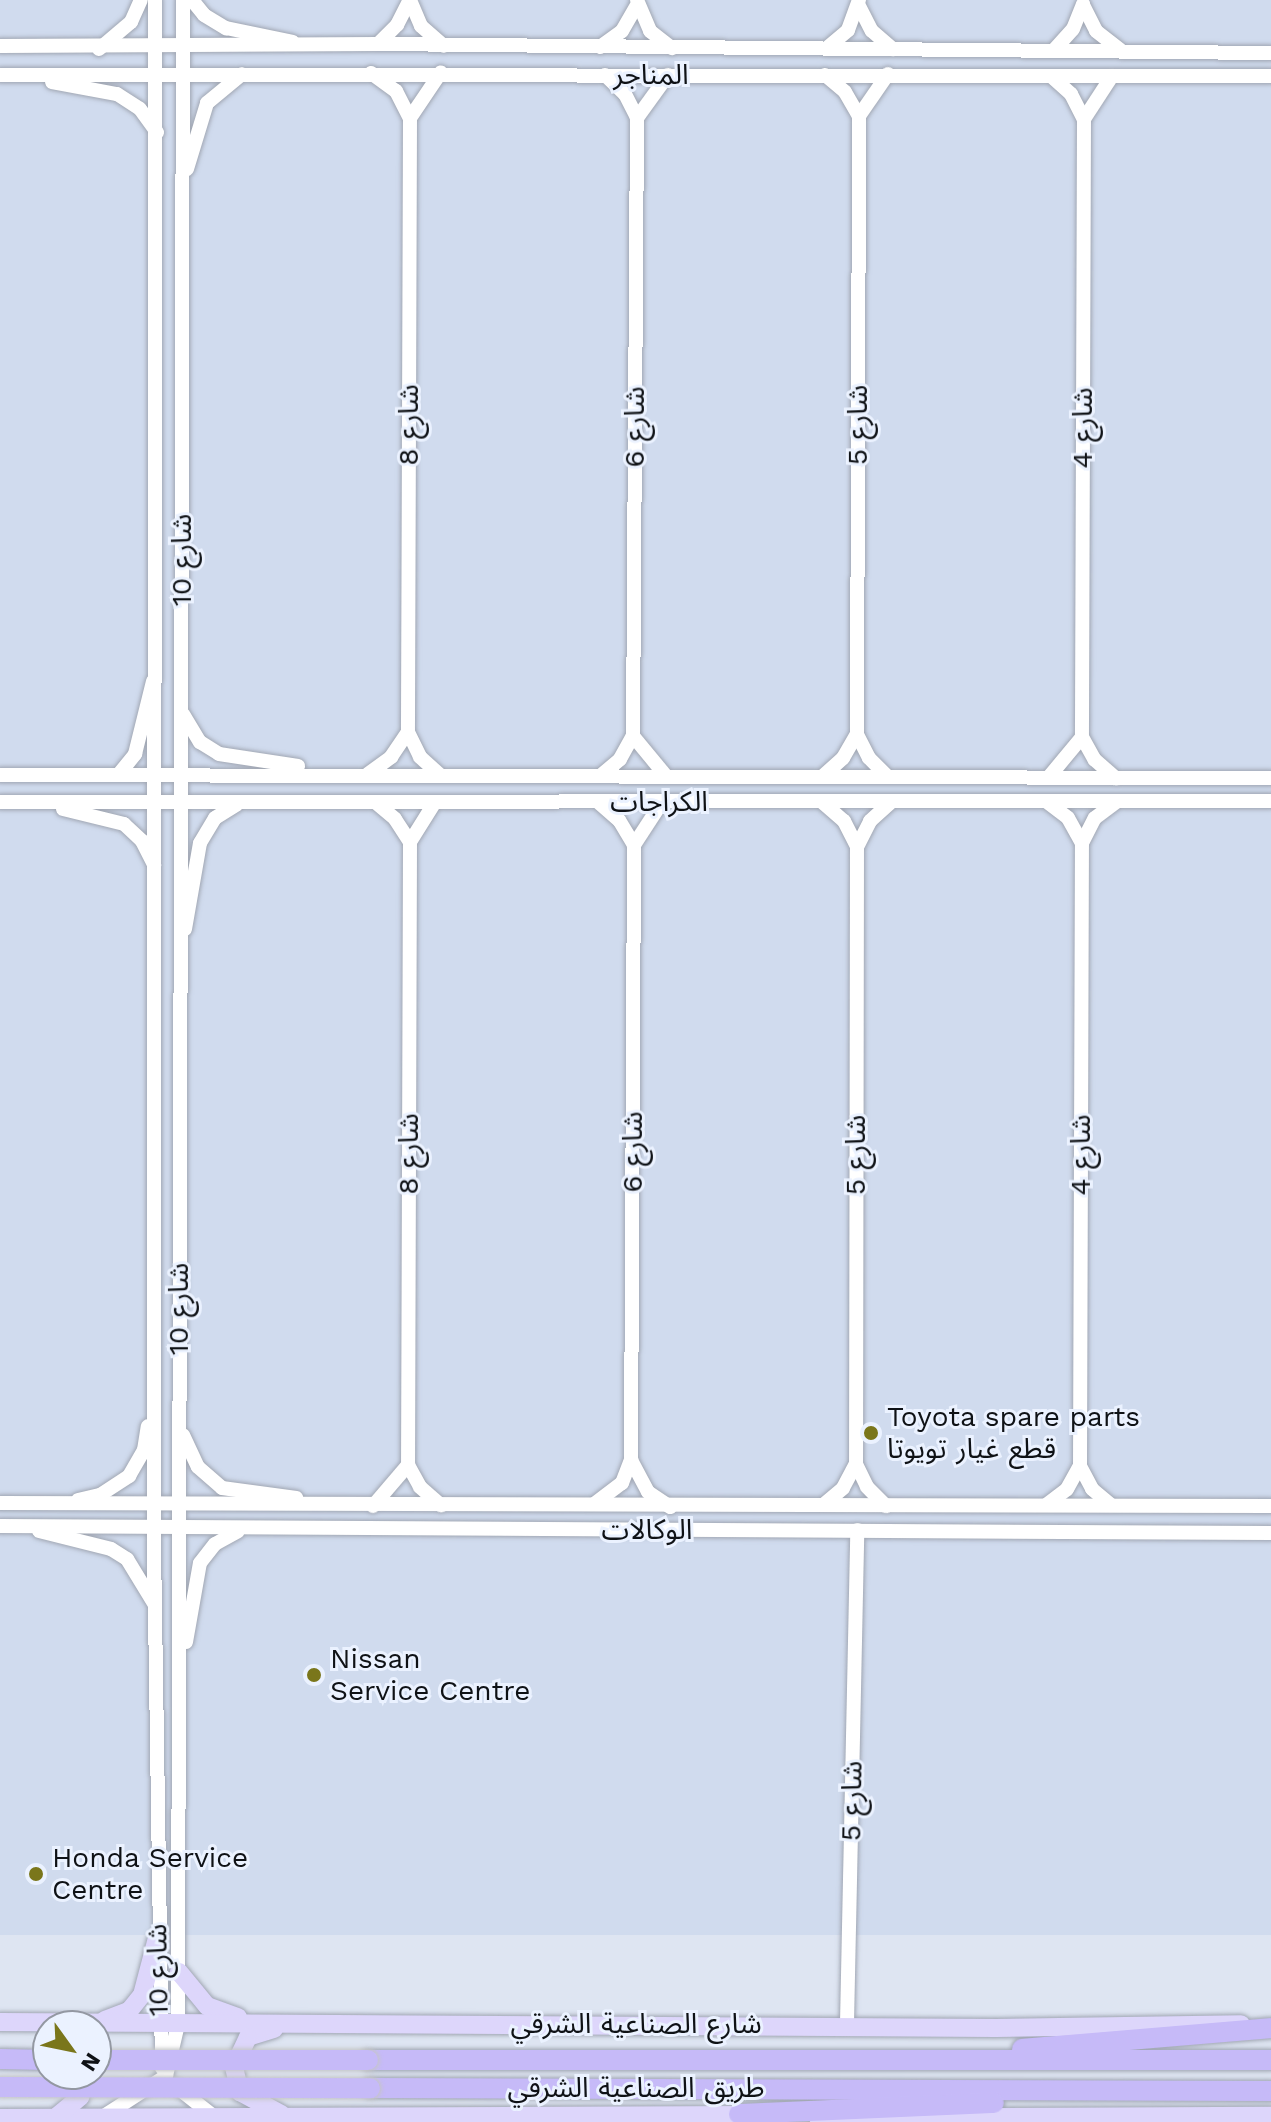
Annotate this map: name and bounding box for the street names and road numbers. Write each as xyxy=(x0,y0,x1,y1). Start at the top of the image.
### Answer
street label: المناجر xyxy=(613,58,689,92)
street label: شارع 8 xyxy=(392,384,426,466)
street label: شارع 5 xyxy=(841,385,875,465)
street label: شارع 6 xyxy=(618,386,652,468)
street label: شارع 4 xyxy=(1066,387,1100,469)
street label: شارع 10 xyxy=(165,514,199,606)
street label: الكراجات xyxy=(610,785,708,819)
street label: شارع 6 xyxy=(616,1111,650,1193)
street label: شارع 8 xyxy=(392,1113,426,1195)
street label: شارع 4 xyxy=(1064,1114,1098,1196)
street label: شارع 5 xyxy=(839,1115,873,1195)
street label: شارع 10 xyxy=(162,1263,196,1355)
street label: الوكالات xyxy=(602,1513,692,1547)
street label: شارع 5 xyxy=(835,1761,869,1841)
street label: شارع 10 xyxy=(140,1923,176,2017)
street label: شارع الصناعية الشرقي xyxy=(510,2007,762,2041)
street label: طريق الصناعية الشرقي xyxy=(508,2071,764,2105)

